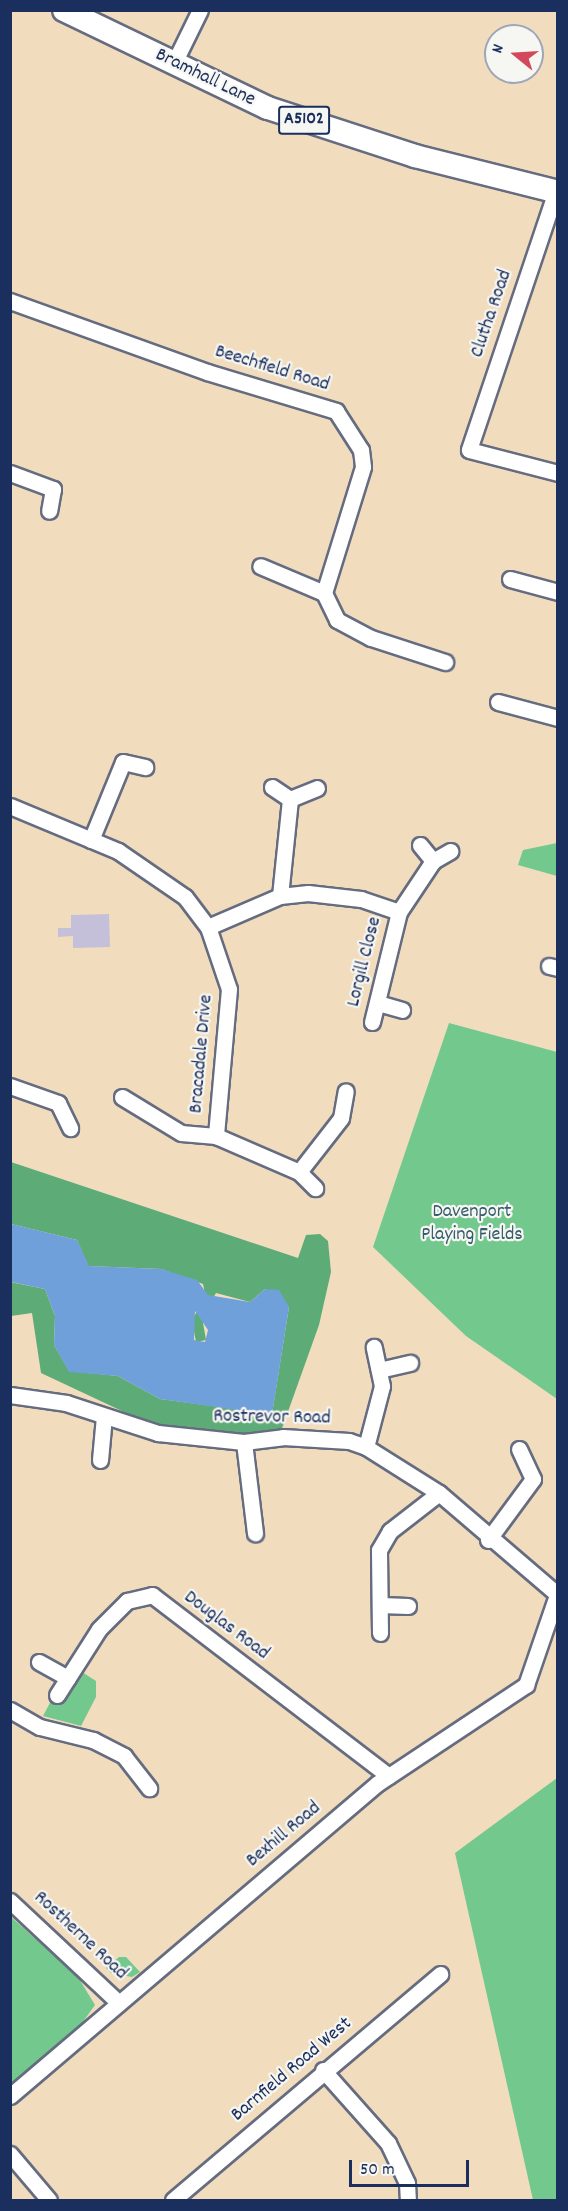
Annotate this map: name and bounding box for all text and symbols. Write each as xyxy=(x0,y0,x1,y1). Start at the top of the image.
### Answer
north arrow xyxy=(484,24,544,84)
text: N xyxy=(486,42,510,56)
street label: Bramhall Lane xyxy=(151,43,259,113)
road number: A5102 xyxy=(277,105,331,135)
street label: Clutha Road xyxy=(466,267,518,361)
street label: Beechfield Road xyxy=(212,340,332,398)
street label: Lorgill Close xyxy=(342,915,388,1009)
street label: Bracadale Drive xyxy=(185,994,219,1114)
park label: Davenport Playing Fields xyxy=(421,1201,523,1248)
street label: Rostrevor Road xyxy=(213,1405,331,1431)
street label: Douglas Road xyxy=(178,1586,274,1666)
street label: Bexhill Road xyxy=(242,1797,326,1873)
street label: Rostherne Road xyxy=(28,1886,132,1986)
street label: Barnfield Road West xyxy=(227,2012,357,2128)
scale bar xyxy=(352,2148,472,2186)
text: 50 m xyxy=(360,2158,395,2183)

